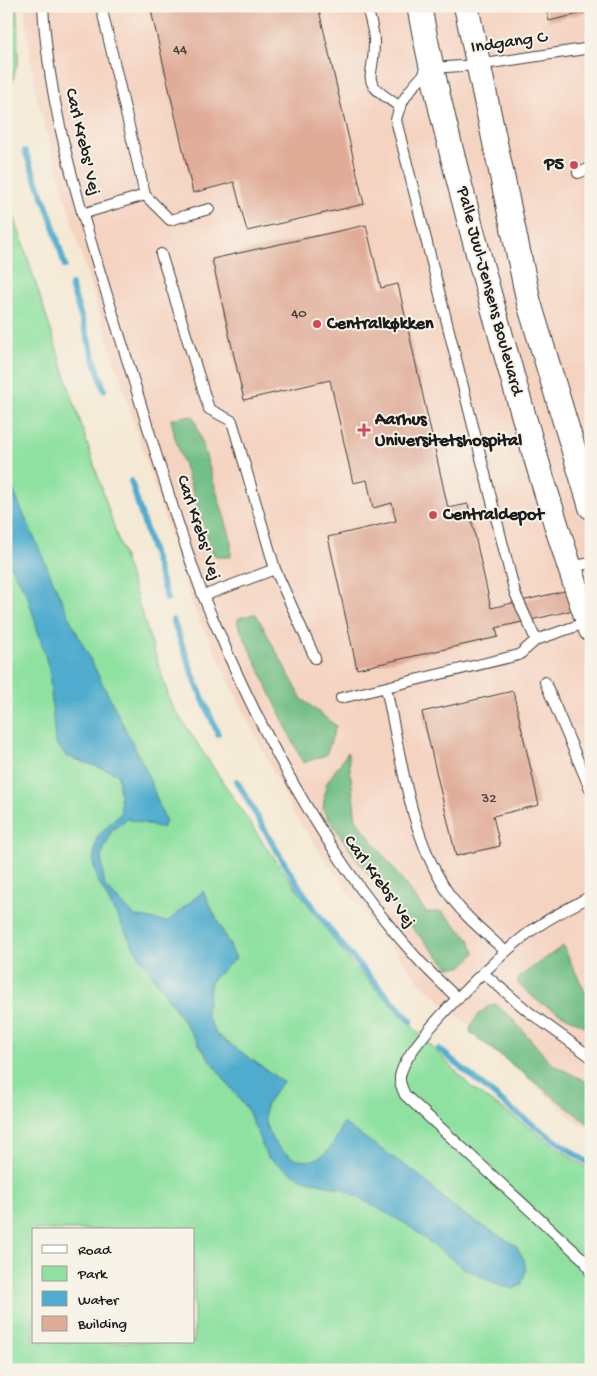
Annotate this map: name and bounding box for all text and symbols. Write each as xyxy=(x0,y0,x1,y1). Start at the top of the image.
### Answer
street label: Indgang C xyxy=(470,27,550,59)
house number: 44 xyxy=(173,41,187,59)
street label: Carl Krebs' Vej xyxy=(59,86,105,198)
place label: P5 xyxy=(544,155,565,176)
marker: P5 xyxy=(568,159,580,171)
street label: Palle Juul-Jensens Boulevard xyxy=(451,183,527,399)
house number: 40 xyxy=(291,305,307,323)
place label: Centralkøkken xyxy=(326,314,434,335)
marker: Centralkøkken xyxy=(311,318,323,330)
place label: Aarhus Universitetshospital xyxy=(374,410,522,452)
marker: Aarhus Universitetshospital xyxy=(357,423,371,437)
street label: Carl Krebs' Vej xyxy=(171,473,225,583)
place label: Centraldepot xyxy=(442,505,545,526)
marker: Centraldepot xyxy=(427,509,439,521)
house number: 32 xyxy=(480,790,497,808)
street label: Carl Krebs' Vej xyxy=(338,832,420,932)
legend xyxy=(32,1228,195,1344)
text: Road xyxy=(78,1242,112,1260)
text: Park xyxy=(77,1266,108,1284)
text: Water xyxy=(78,1292,120,1310)
text: Building xyxy=(77,1316,127,1334)

